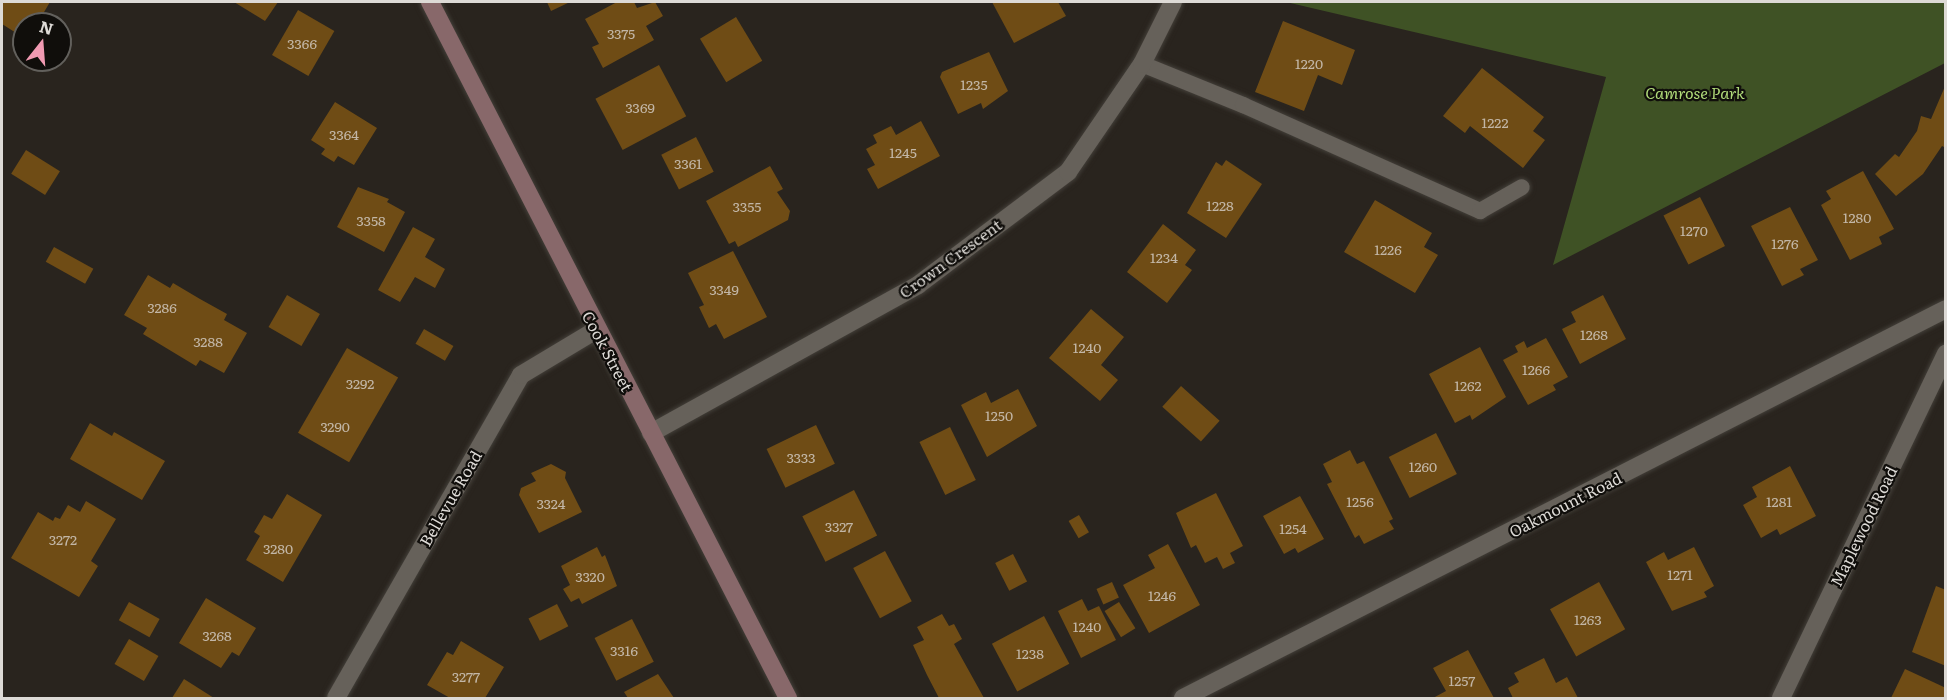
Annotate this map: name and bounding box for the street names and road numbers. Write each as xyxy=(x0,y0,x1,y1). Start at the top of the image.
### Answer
street label: Crown Crescent xyxy=(895,214,1005,302)
street label: Cook Street xyxy=(579,307,637,395)
street label: Bellevue Road xyxy=(415,447,485,549)
street label: Maplewood Road xyxy=(1826,463,1900,589)
street label: Oakmount Road xyxy=(1505,467,1625,541)

